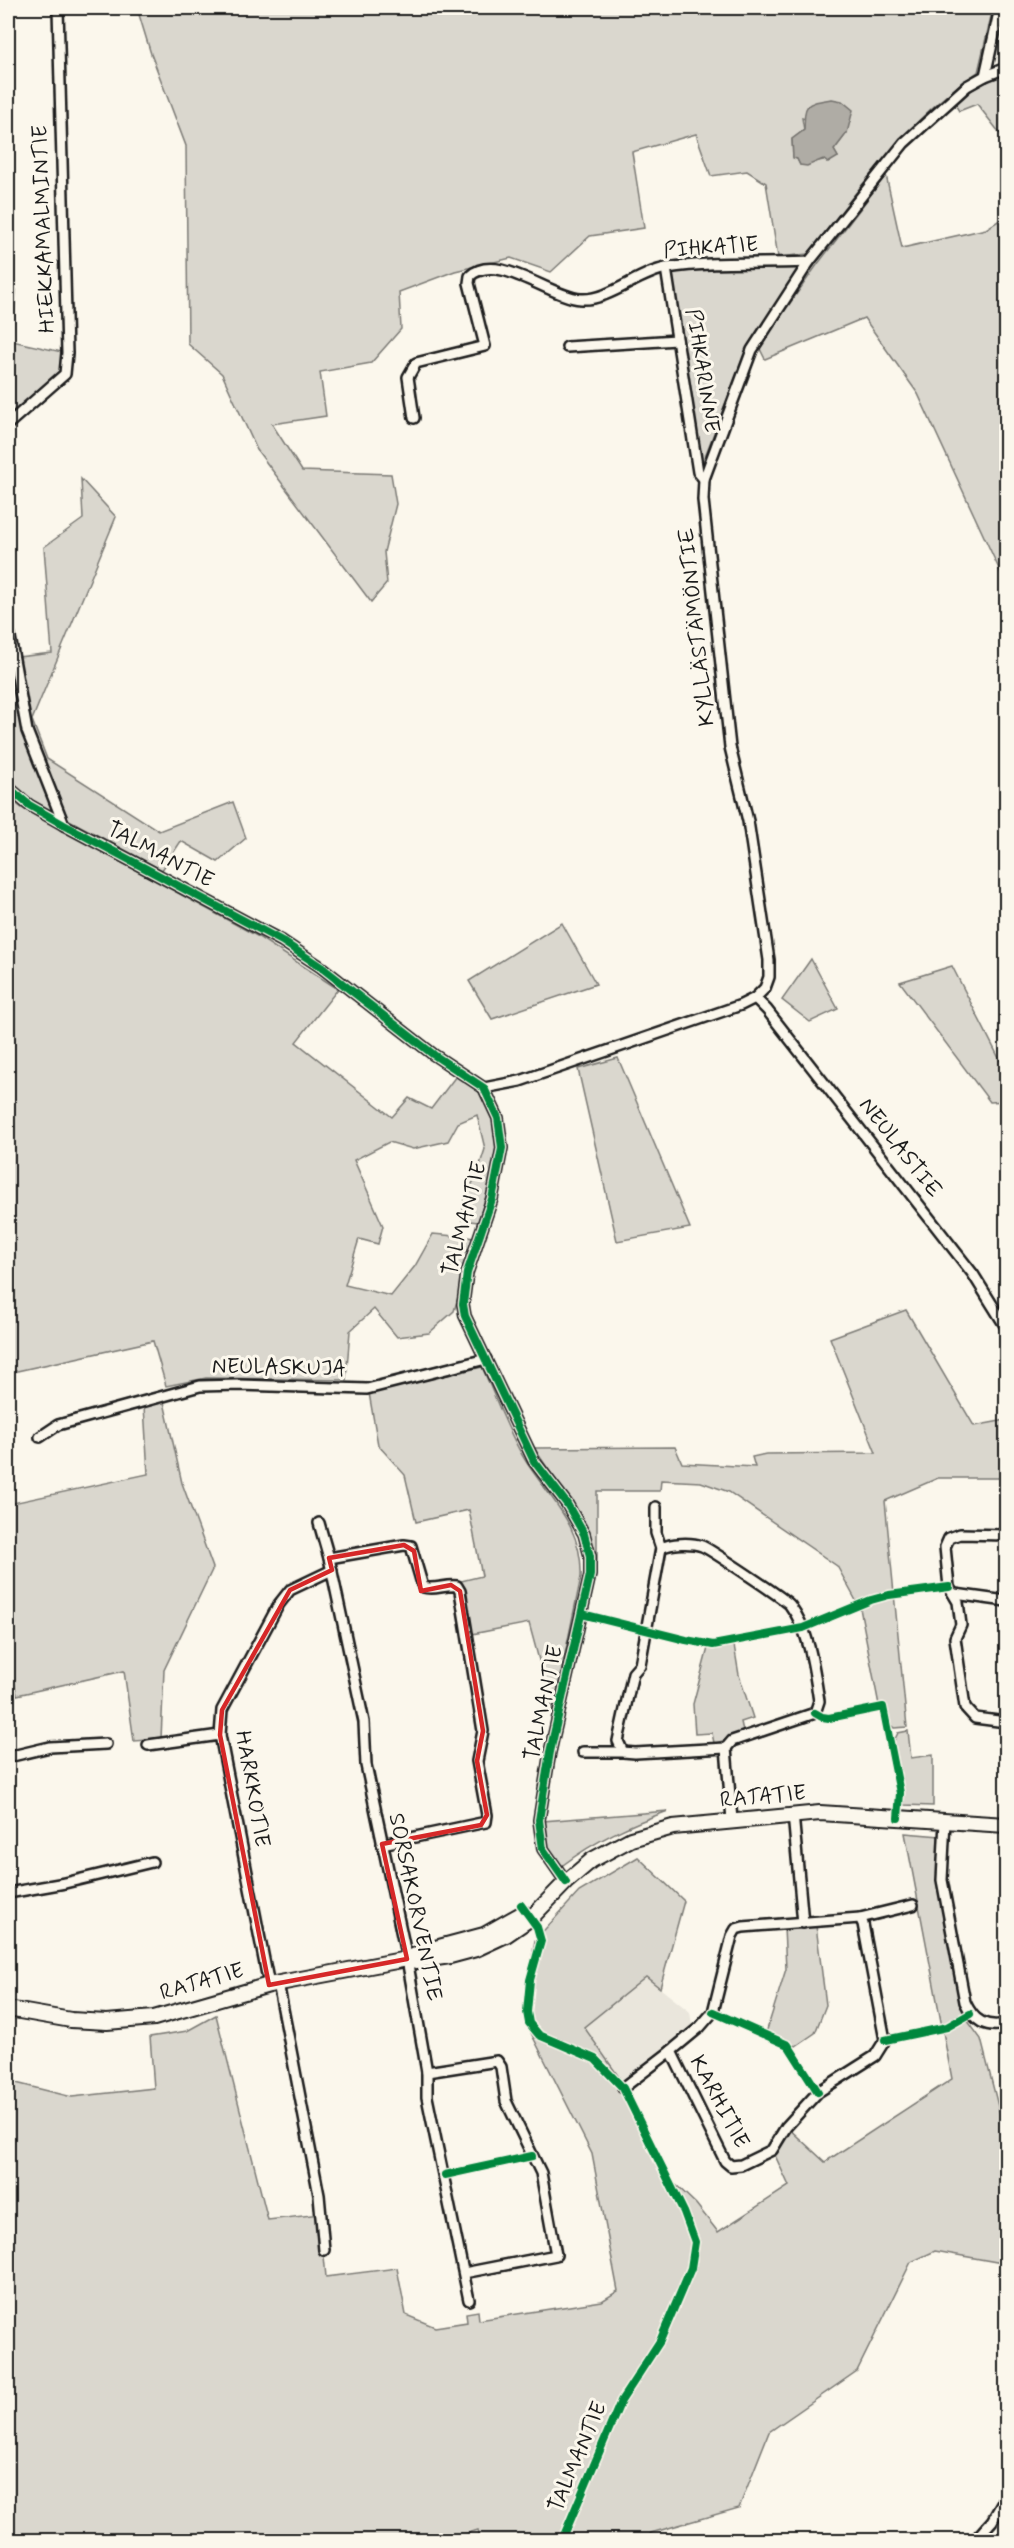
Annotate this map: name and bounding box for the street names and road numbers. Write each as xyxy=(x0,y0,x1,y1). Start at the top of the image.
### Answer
street label: HIEKKAMALMINTIE xyxy=(26,124,62,334)
street label: PIHKATIE xyxy=(663,231,759,265)
street label: PIHKARINNE xyxy=(678,307,726,435)
street label: KYLLÄSTÄMÖNTIE xyxy=(673,526,721,728)
street label: TALMANTIE xyxy=(102,815,219,895)
street label: NEULASTIE xyxy=(852,1092,948,1204)
street label: TALMANTIE xyxy=(436,1159,494,1279)
street label: NEULASKUJA xyxy=(212,1353,346,1383)
street label: TALMANTIE xyxy=(518,1643,570,1763)
street label: HARKKOTIE xyxy=(228,1729,276,1850)
street label: RATATIE xyxy=(719,1779,807,1815)
street label: SORSAKORVENTIE xyxy=(381,1811,449,2004)
street label: RATATIE xyxy=(157,1957,247,2007)
street label: KARHITIE xyxy=(683,2051,755,2154)
street label: TALMANTIE xyxy=(542,2397,614,2517)

